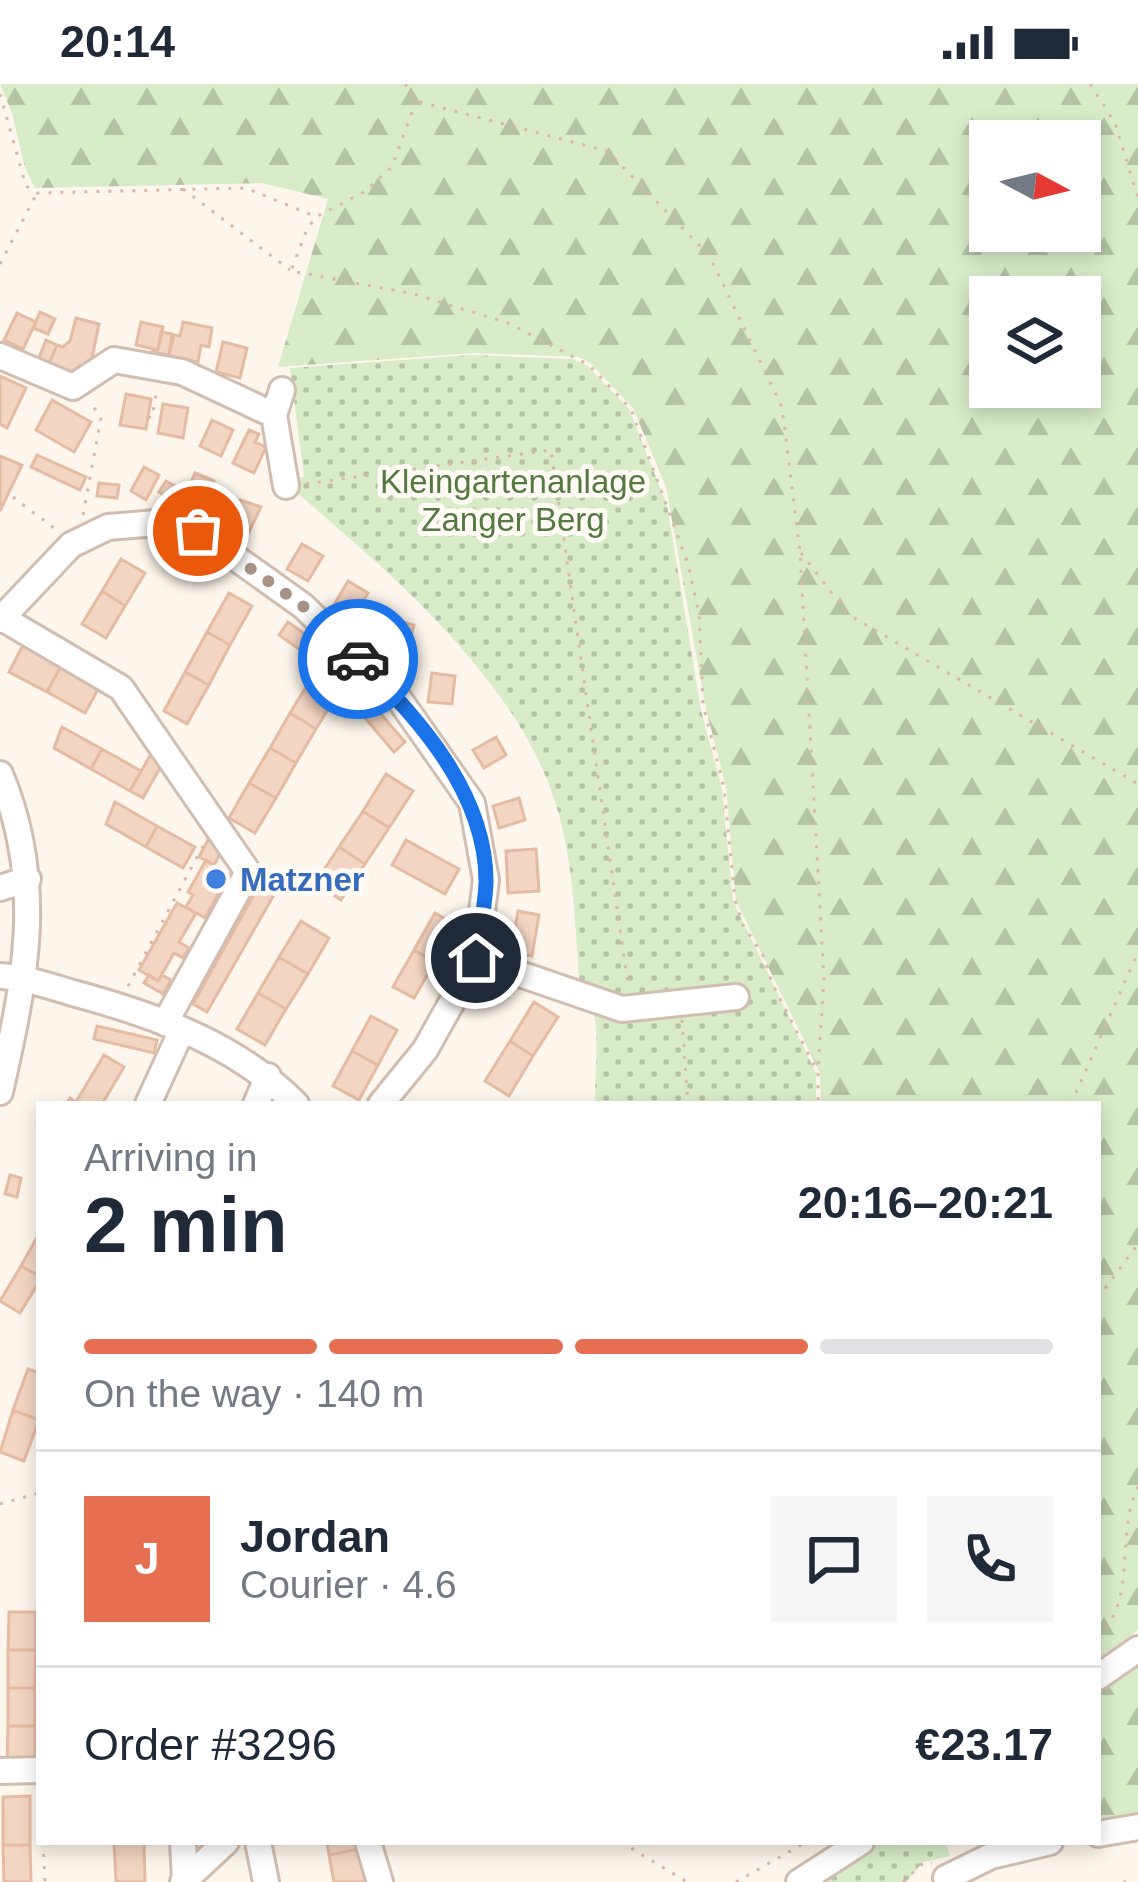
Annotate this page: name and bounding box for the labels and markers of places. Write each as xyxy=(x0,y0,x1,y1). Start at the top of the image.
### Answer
pin xyxy=(147,480,249,582)
place label: Matzner xyxy=(240,861,365,898)
marker: Matzner xyxy=(203,866,229,892)
pin xyxy=(425,907,527,1009)

